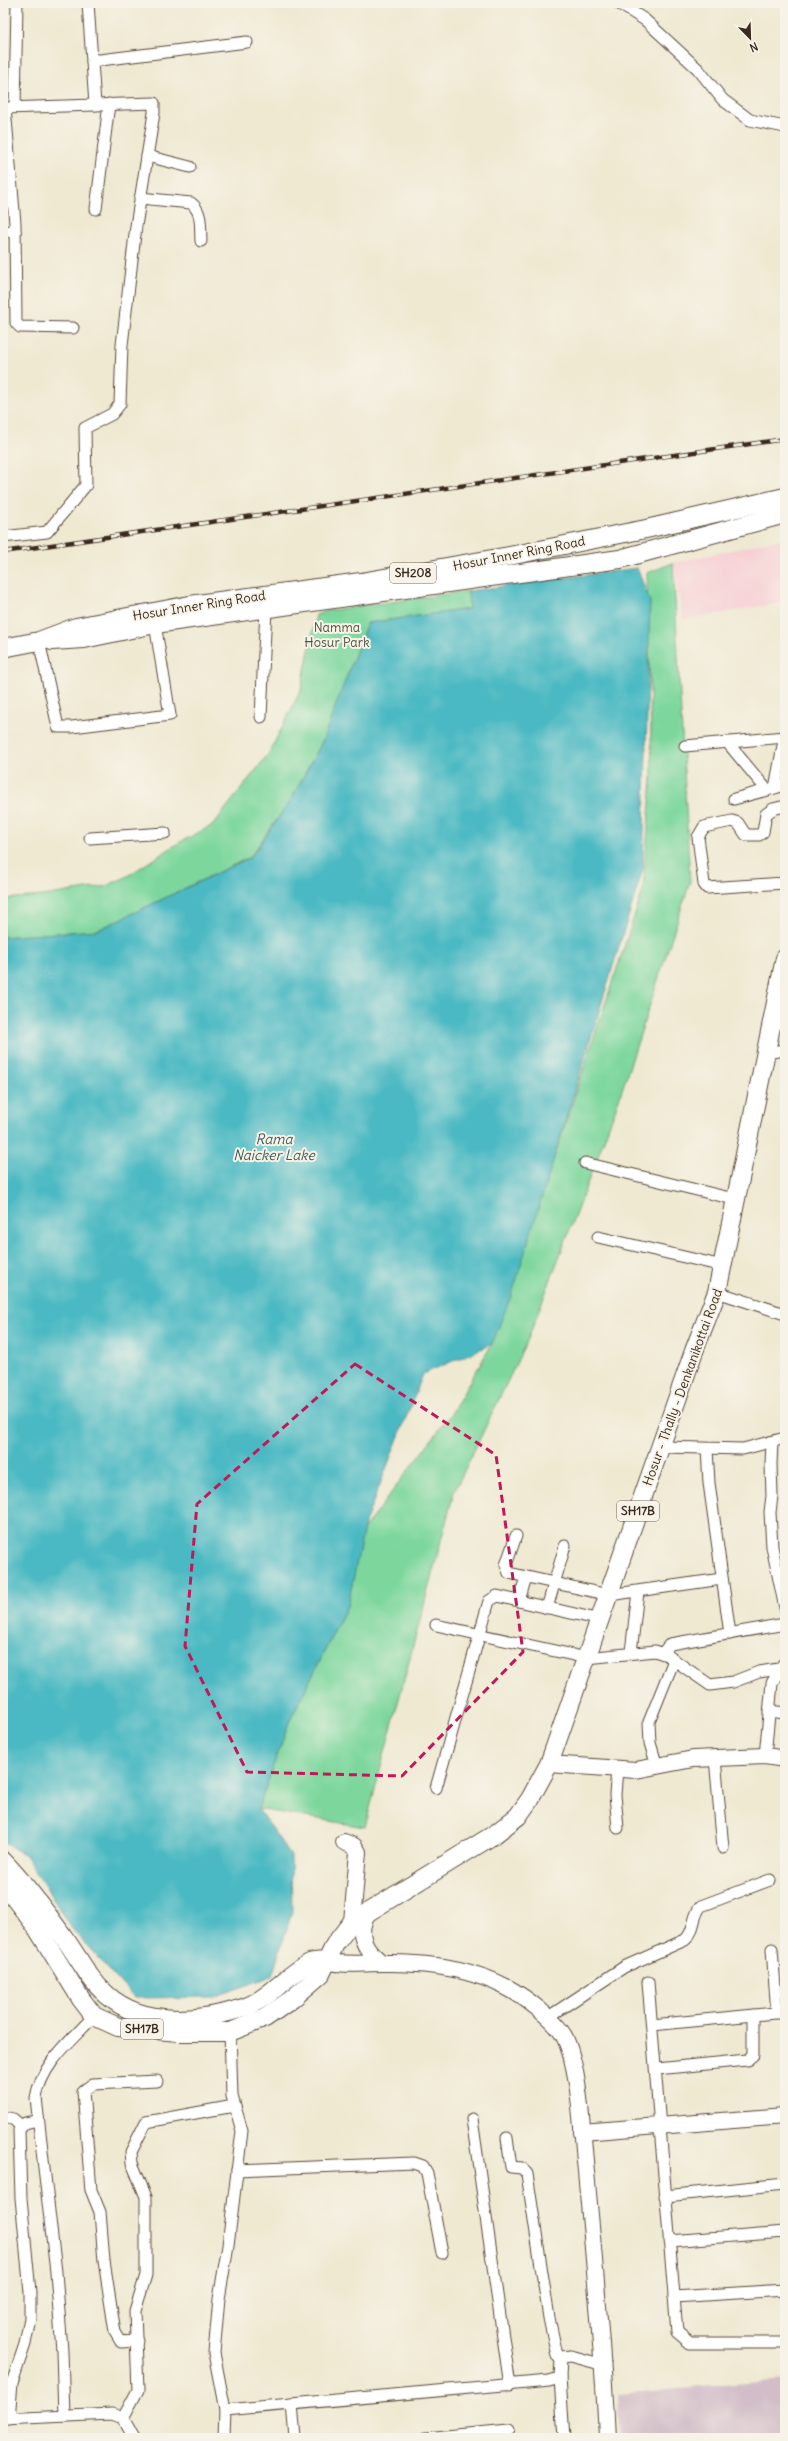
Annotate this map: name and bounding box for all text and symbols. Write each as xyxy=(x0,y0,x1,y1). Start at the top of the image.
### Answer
north arrow xyxy=(730,18,770,58)
text: N xyxy=(748,39,760,55)
street label: Hosur Inner Ring Road xyxy=(452,532,587,575)
road number: SH208 xyxy=(390,563,436,583)
street label: Hosur Inner Ring Road xyxy=(132,587,267,624)
park label: Namma Hosur Park xyxy=(304,619,370,651)
water label: Rama Naicker Lake xyxy=(233,1130,316,1164)
street label: Hosur - Thally - Denkanikottai Road xyxy=(639,1286,726,1488)
road number: SH17B xyxy=(617,1501,659,1521)
road number: SH17B xyxy=(121,2019,163,2039)

